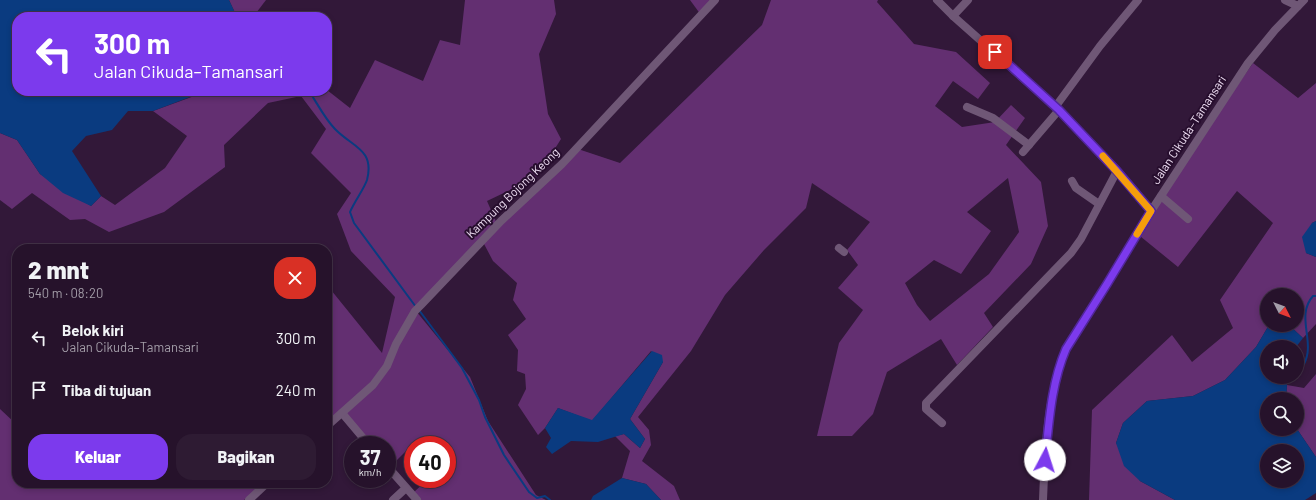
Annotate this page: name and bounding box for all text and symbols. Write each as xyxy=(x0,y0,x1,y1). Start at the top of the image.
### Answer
text: 300 m xyxy=(94,26,170,60)
icon: left xyxy=(28,28,80,80)
pin xyxy=(978,35,1012,69)
icon: arrive xyxy=(984,41,1006,63)
text: Jalan Cikuda–Tamansari xyxy=(94,60,284,82)
street label: Jalan Cikuda–Tamansari xyxy=(1148,73,1228,186)
street label: Kampung Bojong Keong xyxy=(463,144,562,240)
text: 2 mnt xyxy=(28,255,89,284)
button: close xyxy=(274,257,316,299)
text: 540 m · 08:20 xyxy=(28,285,103,301)
north arrow xyxy=(1260,288,1304,332)
map controls xyxy=(1260,288,1304,488)
text: Belok kiri xyxy=(62,321,124,339)
icon: left xyxy=(28,327,50,349)
text: 300 m xyxy=(276,329,316,347)
text: Jalan Cikuda–Tamansari xyxy=(62,339,199,355)
button: sound xyxy=(1260,340,1304,384)
icon: arrive xyxy=(28,379,50,401)
text: Tiba di tujuan xyxy=(62,381,151,399)
text: 240 m xyxy=(276,381,316,399)
button: search xyxy=(1260,392,1304,436)
button: Keluar xyxy=(28,434,168,480)
button: Bagikan xyxy=(176,434,316,480)
speed limit sign: 40 xyxy=(404,436,456,488)
position arrow xyxy=(1024,439,1066,481)
button: layers xyxy=(1260,444,1304,488)
text: 37 xyxy=(360,445,380,469)
text: km/h xyxy=(359,466,381,478)

